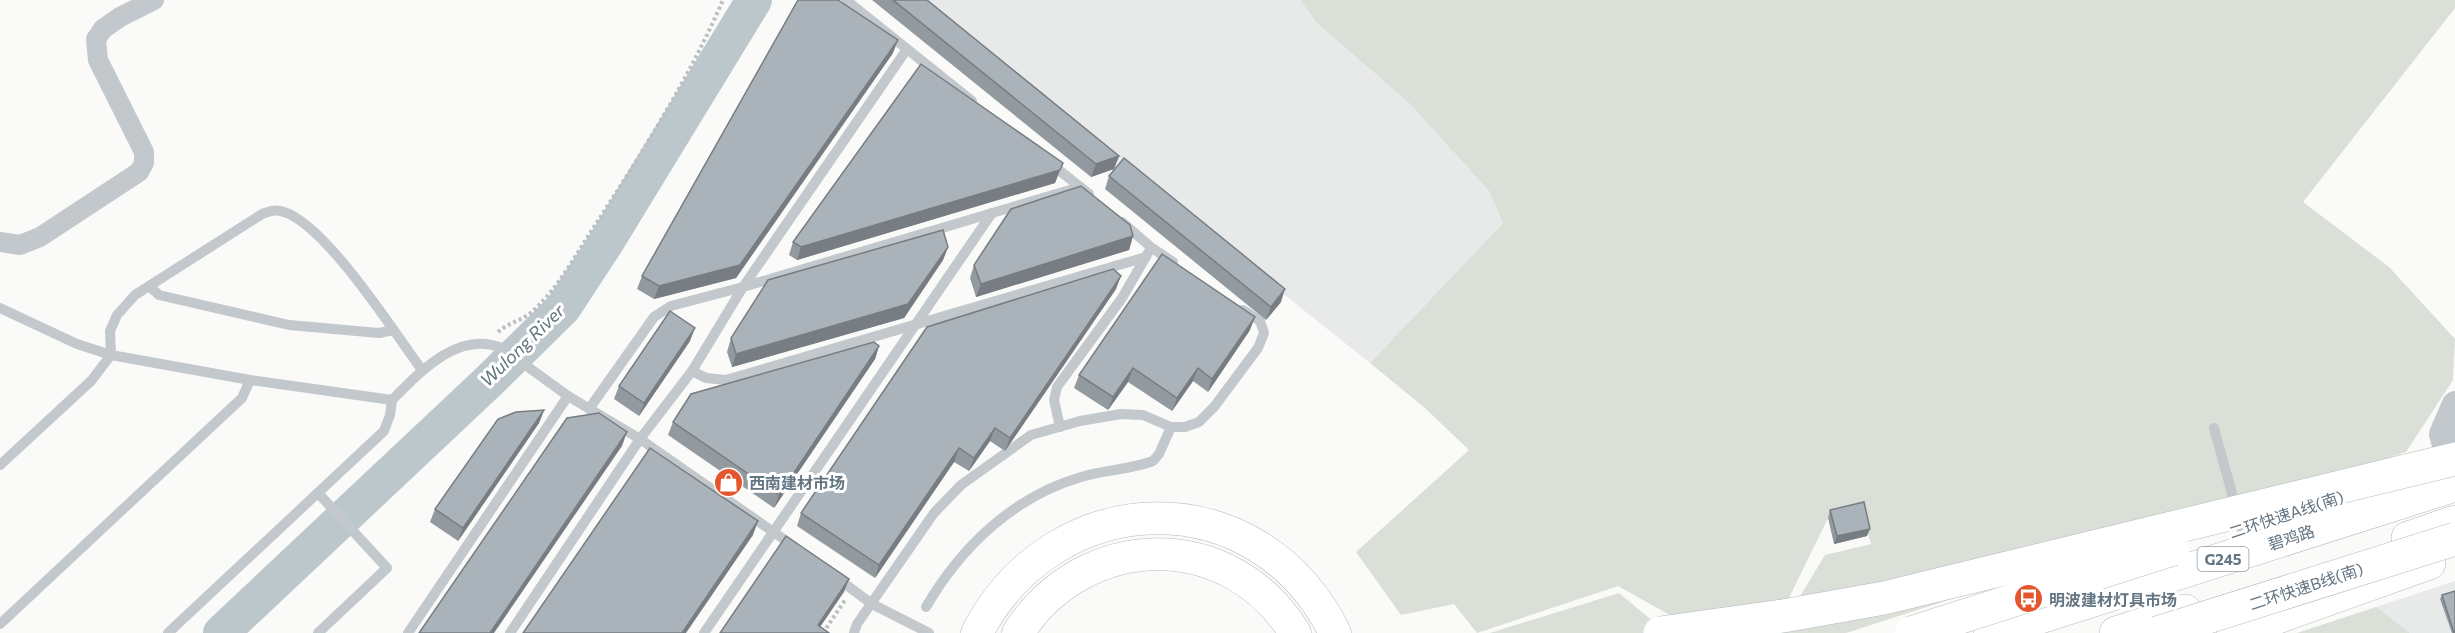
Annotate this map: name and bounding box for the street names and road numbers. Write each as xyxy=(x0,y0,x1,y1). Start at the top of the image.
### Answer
street label: 二环快速A线(南) xyxy=(2226,487,2346,541)
street label: 碧鸡路 xyxy=(2265,521,2317,553)
road number: G245 xyxy=(2198,547,2248,571)
street label: 二环快速B线(南) xyxy=(2247,559,2365,613)

